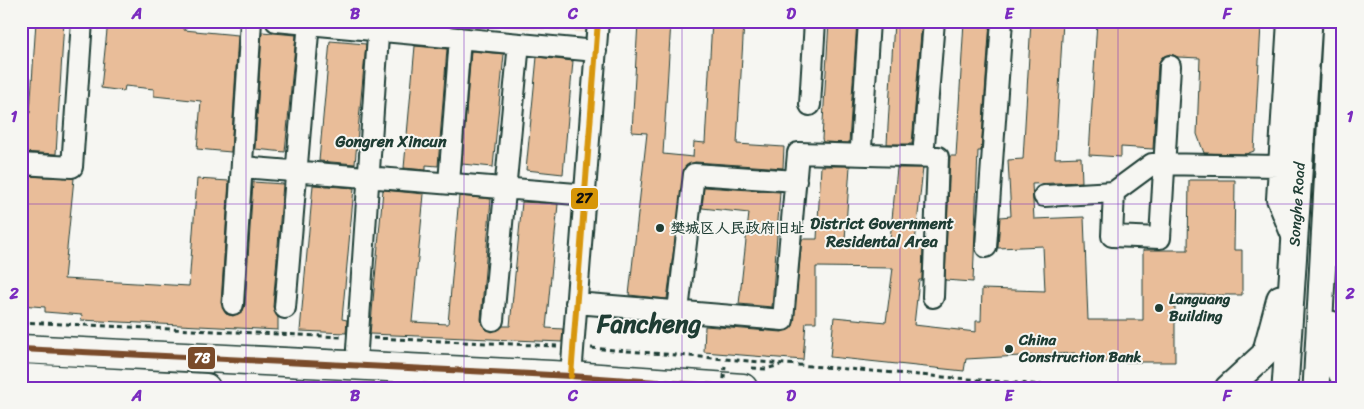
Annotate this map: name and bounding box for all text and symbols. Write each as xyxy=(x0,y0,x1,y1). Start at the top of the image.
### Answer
text: A xyxy=(131,0,142,28)
text: B xyxy=(350,0,361,28)
text: C xyxy=(567,0,579,28)
text: D xyxy=(786,0,796,28)
text: E xyxy=(1005,0,1015,28)
text: F xyxy=(1222,0,1233,28)
text: 1 xyxy=(11,102,18,131)
text: 1 xyxy=(1347,102,1354,131)
district label: Gongren Xincun xyxy=(334,127,447,156)
street label: Songhe Road xyxy=(1281,160,1313,247)
text: 27 xyxy=(575,186,593,211)
line badge: 27 xyxy=(570,187,599,210)
district label: District Government Residental Area xyxy=(810,209,954,256)
place label: 樊城区人民政府旧址 xyxy=(670,215,805,241)
marker: 樊城区人民政府旧址 xyxy=(654,222,666,234)
text: 2 xyxy=(8,279,19,308)
text: 2 xyxy=(1344,279,1355,308)
place label: Languang Building xyxy=(1169,286,1231,329)
district label: Fancheng xyxy=(596,301,701,346)
marker: Languang Building xyxy=(1153,302,1165,314)
place label: China Construction Bank xyxy=(1018,327,1142,370)
marker: China Construction Bank xyxy=(1003,343,1015,355)
line badge: 78 xyxy=(187,346,216,370)
text: 78 xyxy=(194,346,211,371)
text: A xyxy=(131,381,142,409)
text: B xyxy=(350,381,361,409)
text: C xyxy=(567,381,579,409)
text: D xyxy=(786,381,796,409)
text: E xyxy=(1005,381,1015,409)
text: F xyxy=(1222,381,1233,409)

